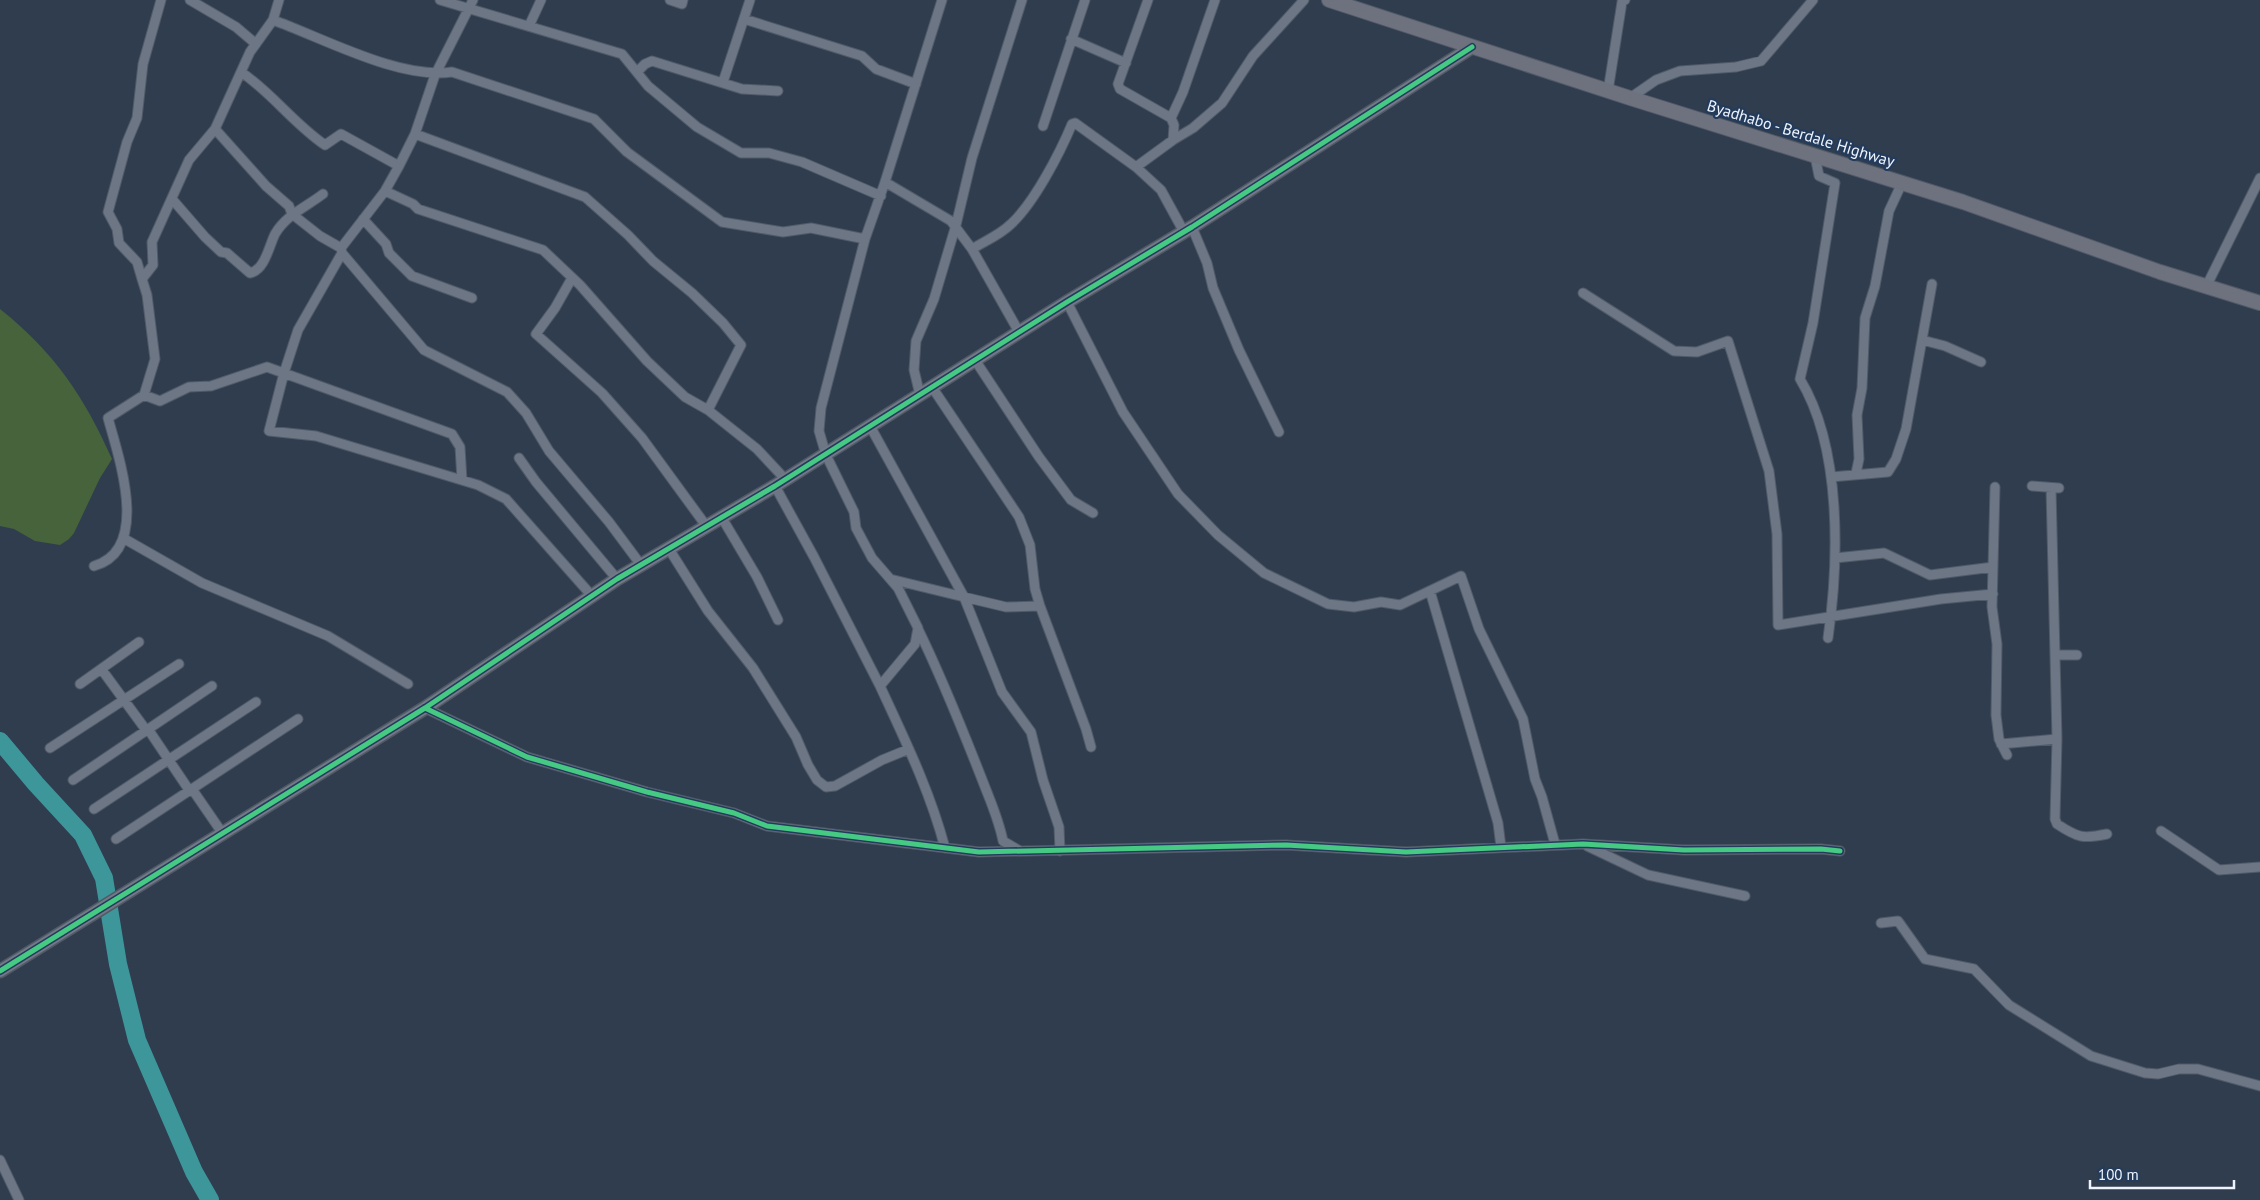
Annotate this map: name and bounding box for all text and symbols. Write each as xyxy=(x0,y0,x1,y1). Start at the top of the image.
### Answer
street label: Byadhabo - Berdale Highway xyxy=(1705,95,1898,171)
scale bar xyxy=(2090,1158,2234,1190)
text: 100 m xyxy=(2098,1165,2139,1184)

